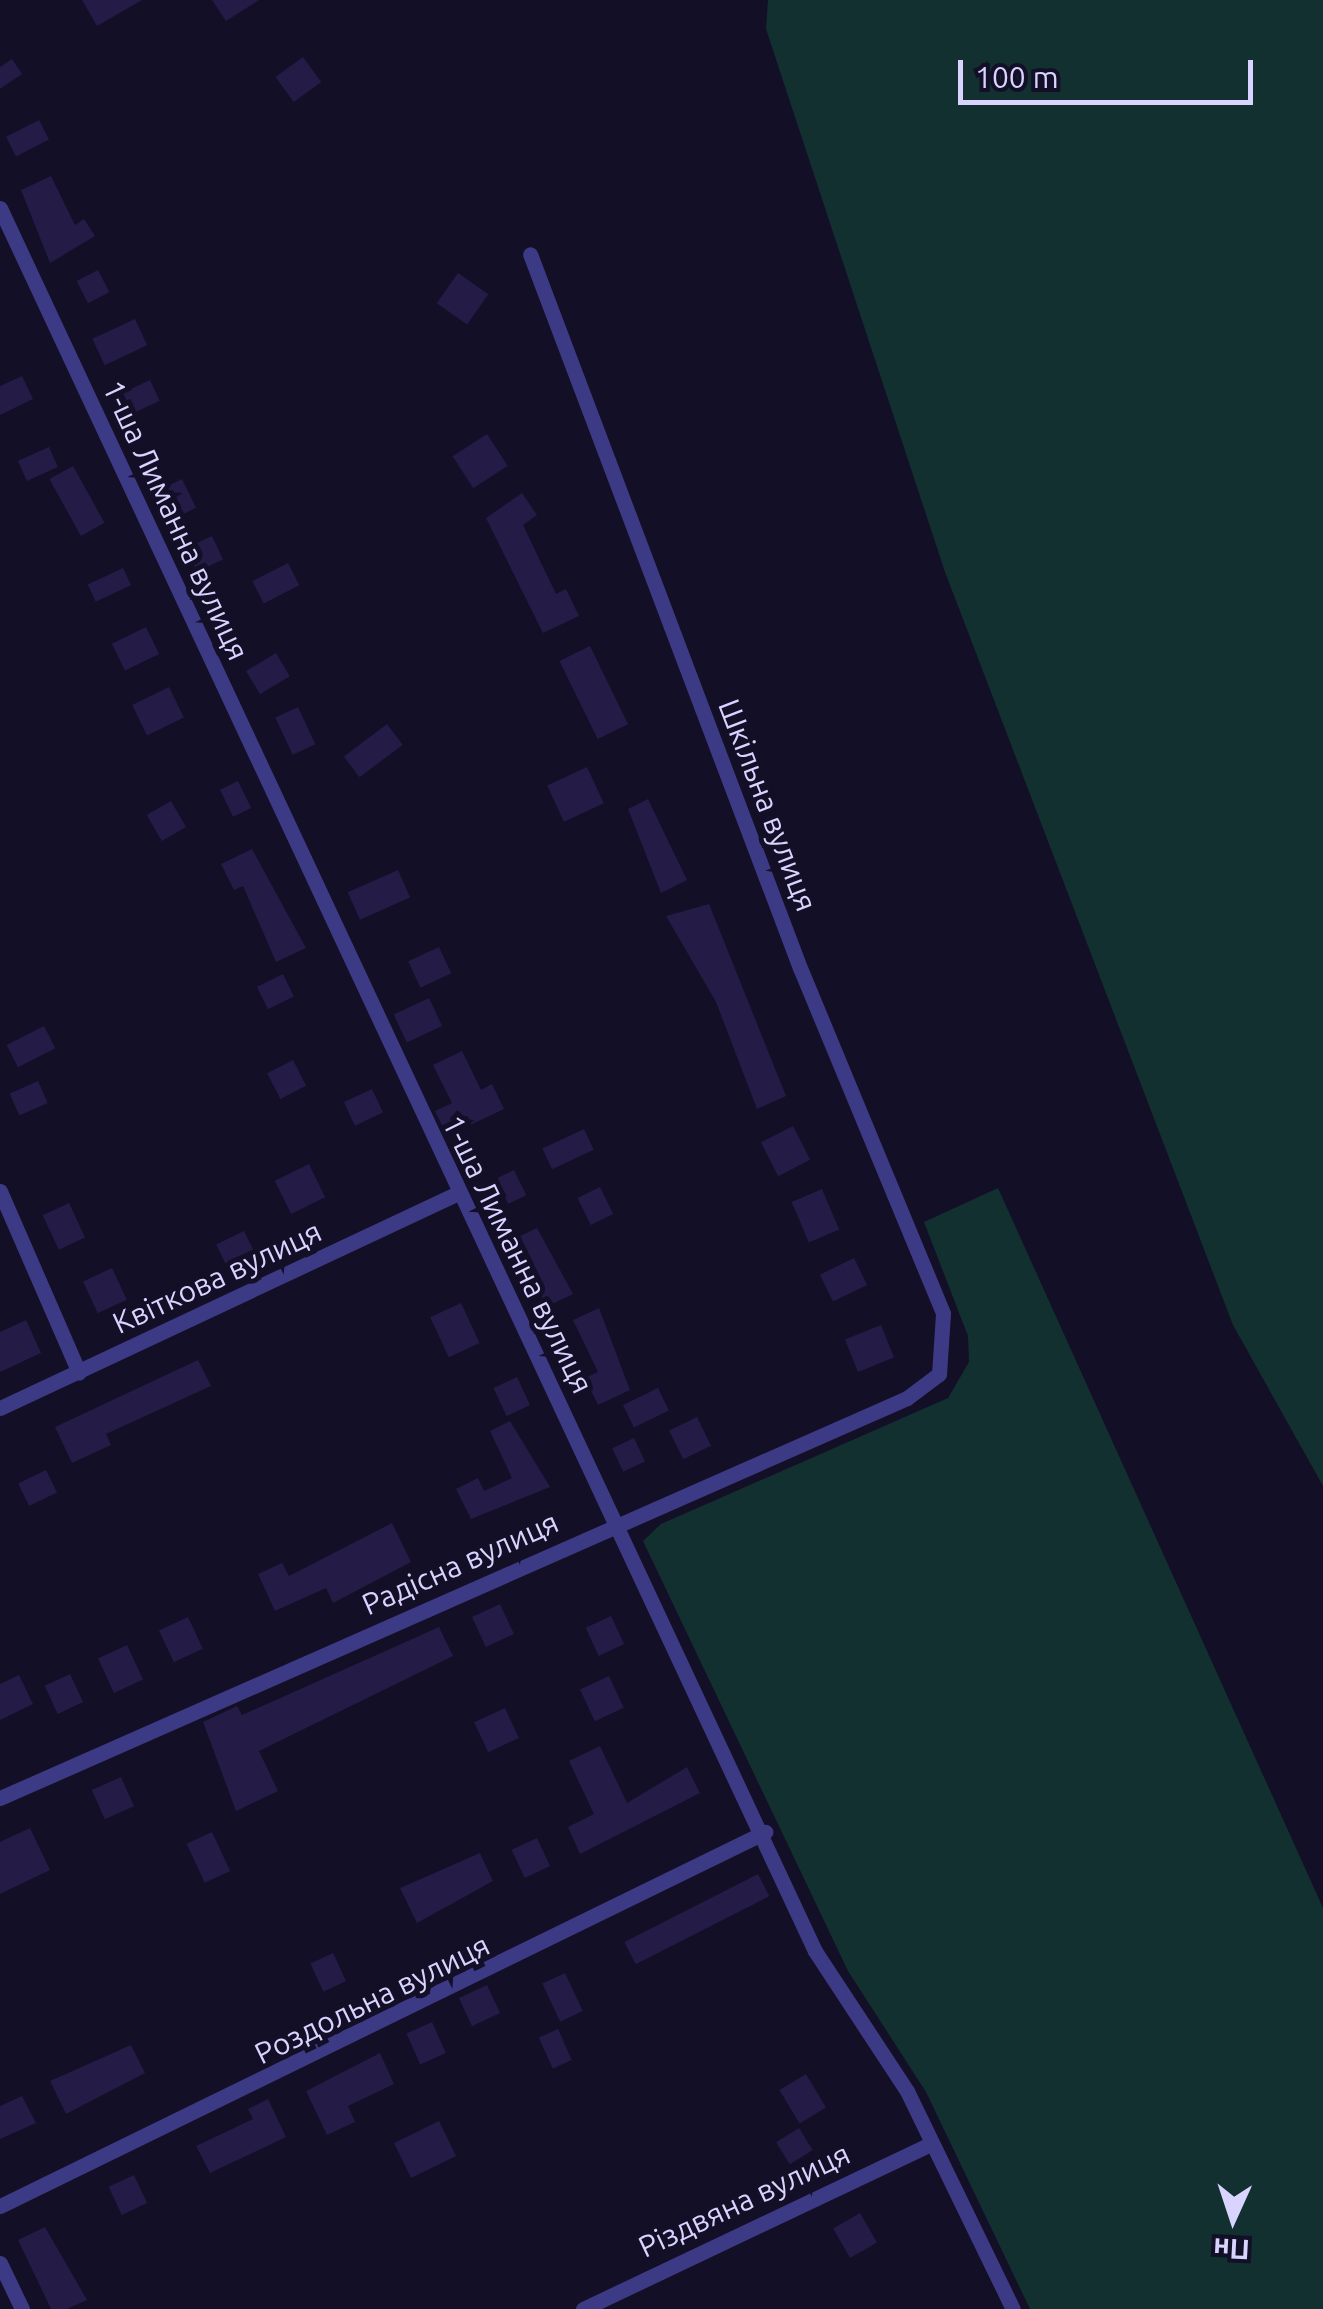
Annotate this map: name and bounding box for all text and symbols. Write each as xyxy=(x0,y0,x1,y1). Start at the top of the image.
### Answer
scale bar xyxy=(963,40,1258,102)
text: 100 m xyxy=(975,60,1059,94)
street label: 1-ша Лиманна вулиця xyxy=(95,374,257,666)
street label: Шкільна вулиця xyxy=(711,694,825,916)
street label: 1-ша Лиманна вулиця xyxy=(435,1109,601,1399)
street label: Квіткова вулиця xyxy=(107,1213,327,1341)
street label: Радісна вулиця xyxy=(356,1504,564,1622)
street label: Роздольна вулиця xyxy=(249,1927,495,2071)
street label: Різдвяна вулиця xyxy=(633,2135,855,2265)
north arrow xyxy=(1183,2169,1283,2269)
text: Пн xyxy=(1212,2233,1251,2266)

